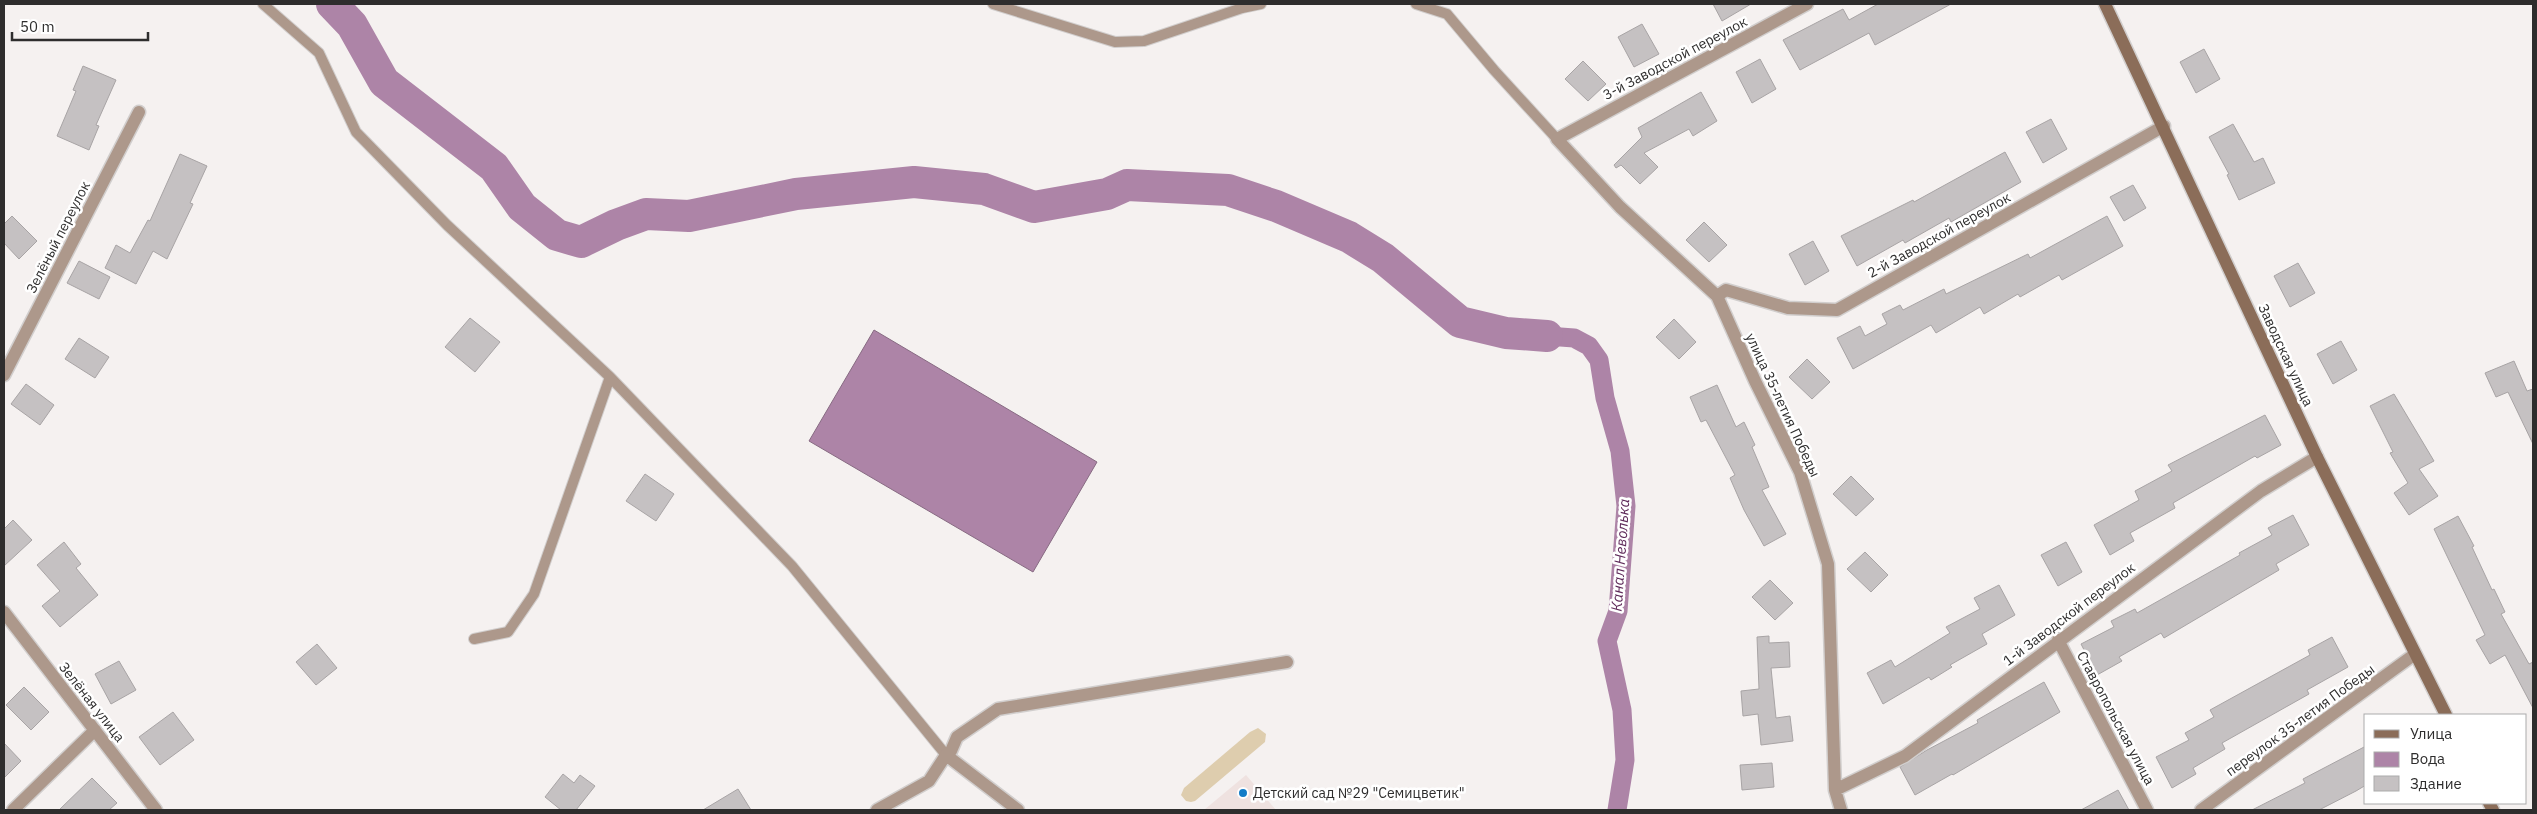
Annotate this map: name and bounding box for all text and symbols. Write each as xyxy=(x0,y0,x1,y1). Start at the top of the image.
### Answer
scale bar xyxy=(12,10,149,42)
street label: 3-й Заводской переулок xyxy=(1600,12,1750,104)
text: 50 m xyxy=(20,17,55,36)
street label: Зелёный переулок xyxy=(22,178,94,296)
street label: 2-й Заводской переулок xyxy=(1864,188,2014,282)
street label: Заводская улица xyxy=(2254,301,2318,410)
street label: улица 35-летия Победы xyxy=(1742,330,1824,480)
water label: Канал Неволька xyxy=(1607,498,1633,612)
street label: 1-й Заводской переулок xyxy=(1999,558,2139,670)
street label: Ставропольская улица xyxy=(2073,648,2159,788)
street label: Зелёная улица xyxy=(55,658,129,746)
street label: переулок 35-летия Победы xyxy=(2222,660,2378,780)
legend xyxy=(2364,714,2527,804)
text: Улица xyxy=(2410,724,2452,743)
text: Вода xyxy=(2410,749,2445,768)
text: Здание xyxy=(2410,774,2462,793)
place label: Детский сад №29 "Семицветик" xyxy=(1253,784,1465,802)
marker: Детский сад №29 "Семицветик" xyxy=(1237,787,1249,799)

